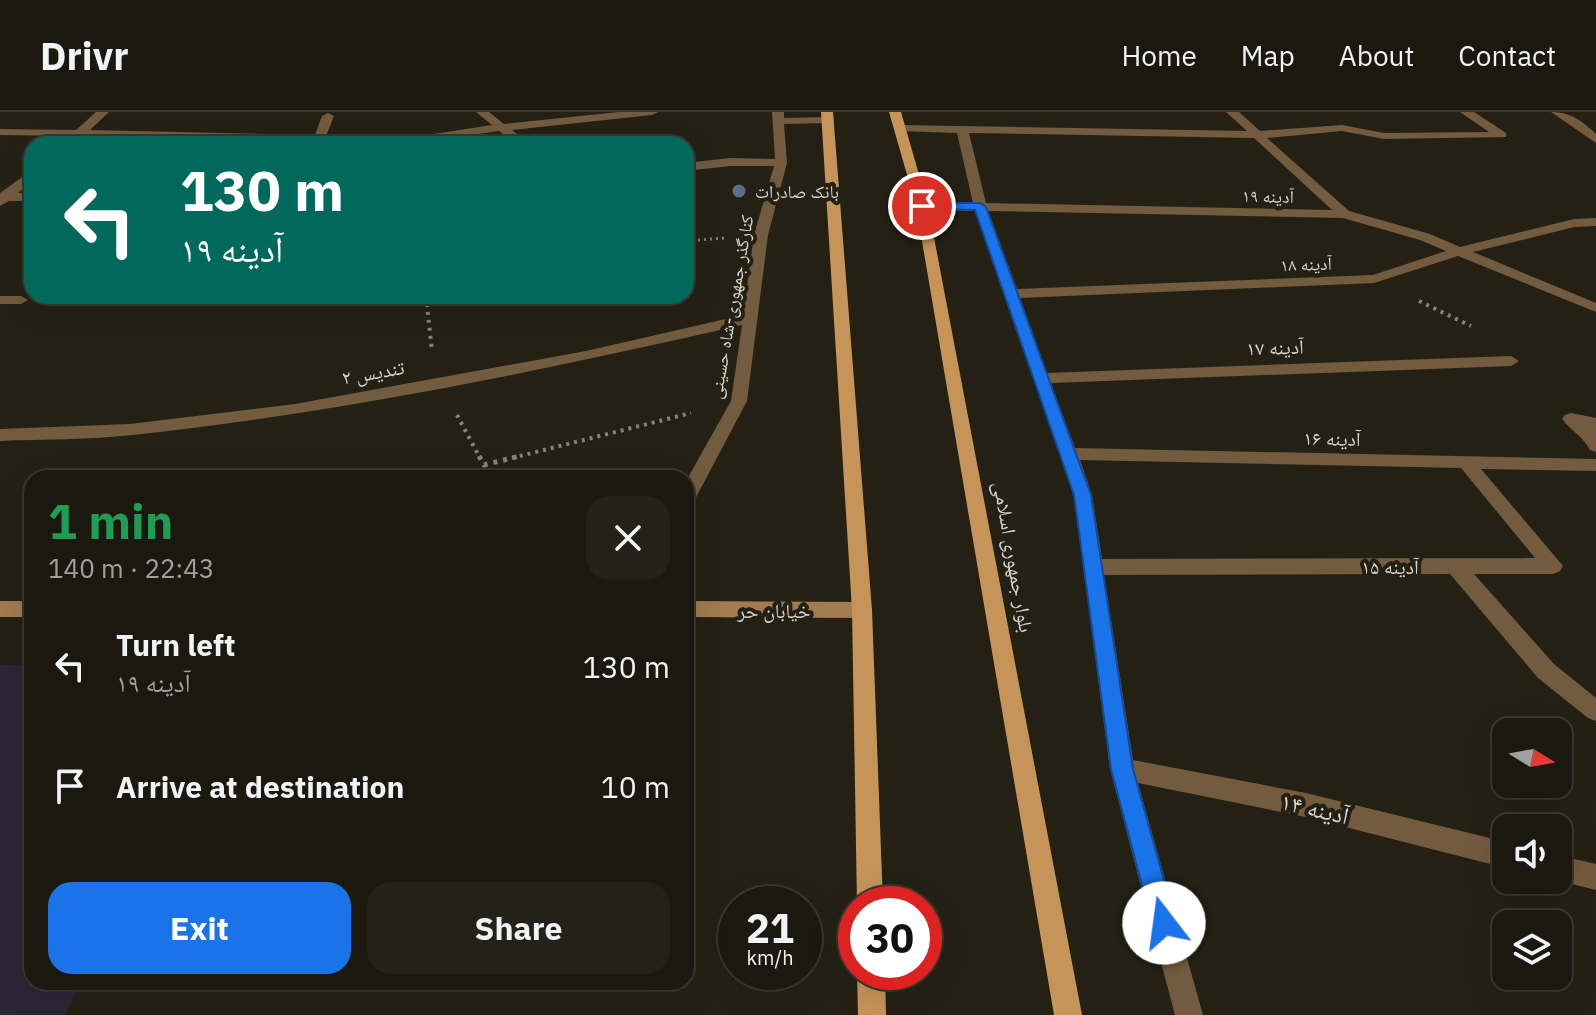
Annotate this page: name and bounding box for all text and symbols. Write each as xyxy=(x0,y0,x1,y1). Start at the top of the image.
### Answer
text: Drivr xyxy=(40,31,129,80)
text: Home xyxy=(1121,37,1197,74)
text: Map xyxy=(1241,37,1295,74)
text: About xyxy=(1339,37,1414,74)
text: Contact xyxy=(1458,37,1556,74)
text: 130 m xyxy=(180,154,344,226)
icon: left xyxy=(48,168,152,272)
pin xyxy=(888,172,956,240)
place label: بانک صادرات xyxy=(755,180,839,203)
marker: بانک صادرات xyxy=(730,182,748,200)
icon: arrive xyxy=(900,184,944,228)
street label: آدینه ۱۹ xyxy=(1242,184,1294,208)
street label: کنارگذر جمهوری-شاه حسینی xyxy=(703,213,759,401)
text: آدینه ۱۹ xyxy=(180,225,283,272)
street label: آدینه ۱۸ xyxy=(1280,252,1333,276)
street label: آدینه ۱۷ xyxy=(1246,332,1305,361)
street label: تندیس ۲ xyxy=(340,353,407,391)
street label: آدینه ۱۶ xyxy=(1303,424,1362,452)
street label: بلوار جمهوری اسلامی xyxy=(987,479,1041,635)
text: 1 min xyxy=(48,490,173,552)
button: close xyxy=(586,496,670,580)
text: 140 m · 22:43 xyxy=(48,551,214,585)
street label: آدینه ۱۵ xyxy=(1361,553,1420,580)
street label: خیابان حر xyxy=(737,597,811,624)
text: Turn left xyxy=(116,625,235,664)
icon: left xyxy=(48,644,92,688)
text: 130 m xyxy=(583,647,670,686)
text: آدینه ۱۹ xyxy=(116,665,191,699)
north arrow xyxy=(1492,718,1572,798)
map controls xyxy=(1492,718,1572,990)
icon: arrive xyxy=(48,764,92,808)
text: Arrive at destination xyxy=(116,767,404,806)
text: 10 m xyxy=(601,767,670,806)
street label: آدینه ۱۴ xyxy=(1278,785,1353,832)
button: sound xyxy=(1492,814,1572,894)
position arrow xyxy=(1122,881,1206,965)
button: Exit xyxy=(48,882,351,974)
button: Share xyxy=(367,882,670,974)
speed limit sign: 30 xyxy=(838,886,942,990)
text: 21 xyxy=(746,902,794,954)
button: layers xyxy=(1492,910,1572,990)
text: km/h xyxy=(746,944,794,971)

